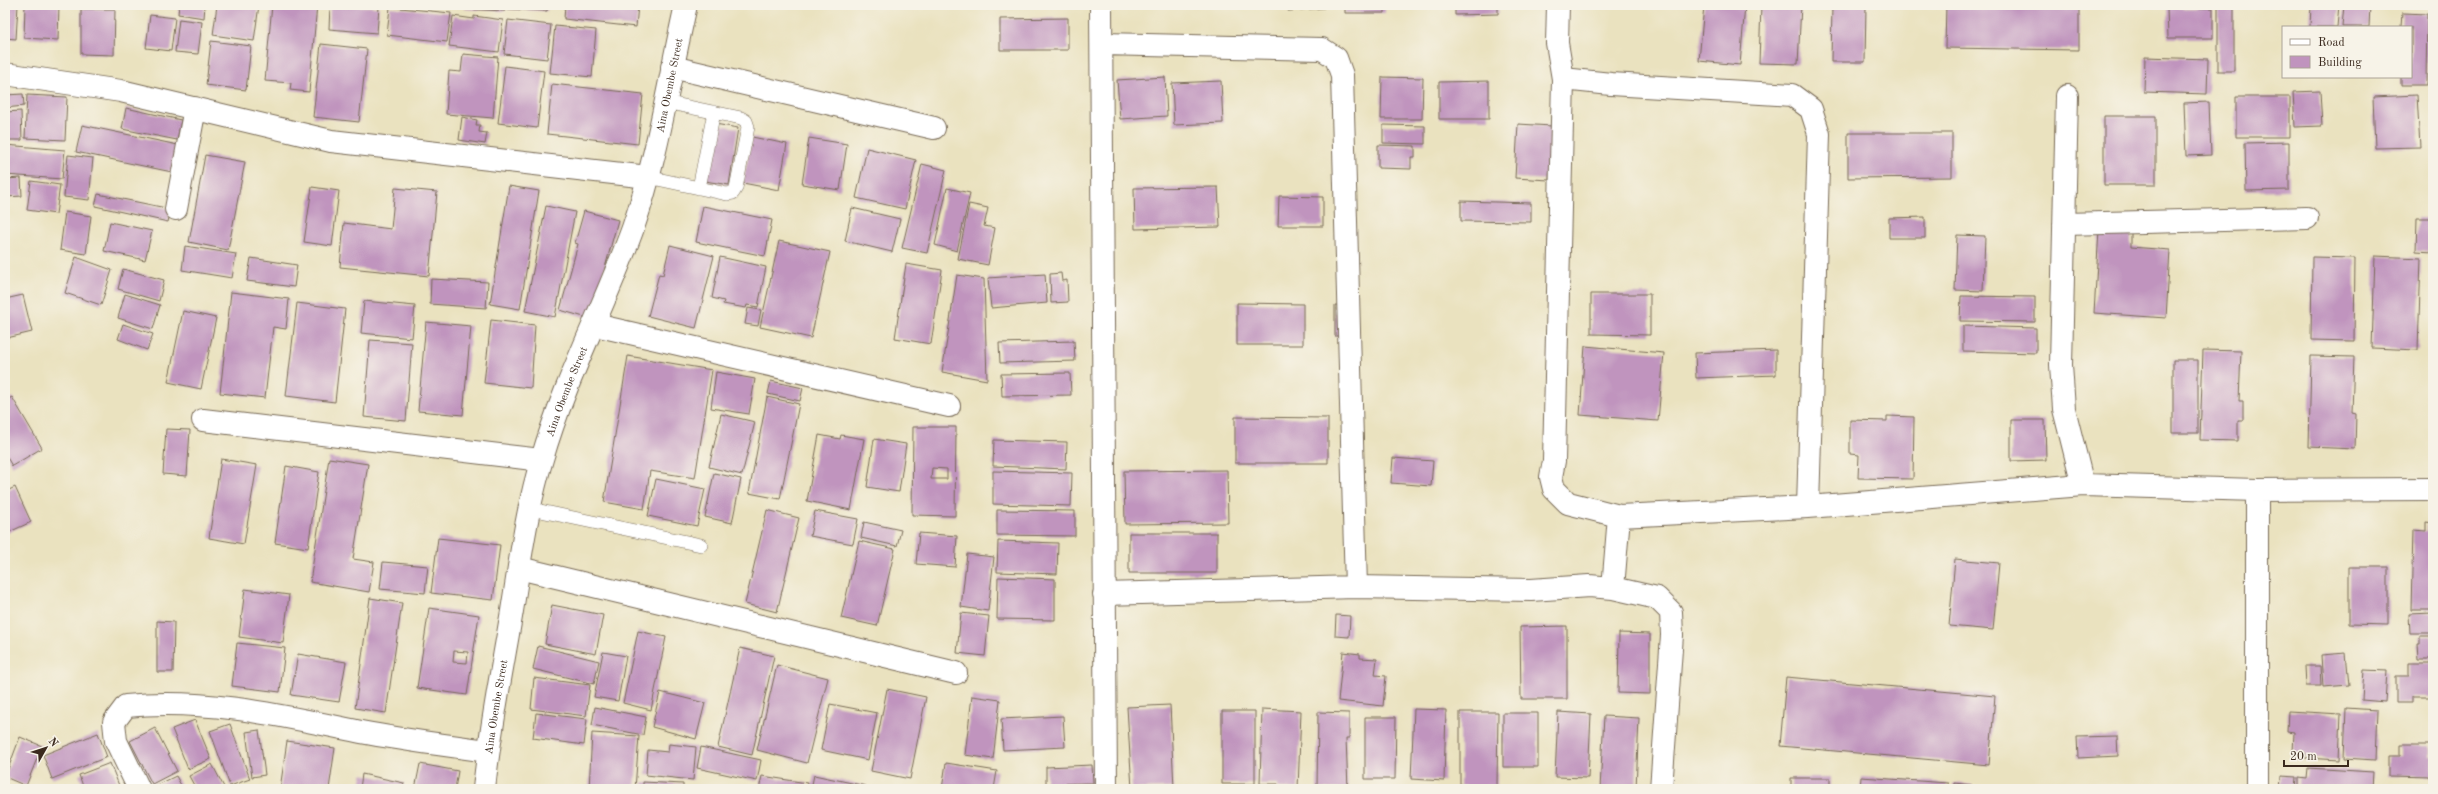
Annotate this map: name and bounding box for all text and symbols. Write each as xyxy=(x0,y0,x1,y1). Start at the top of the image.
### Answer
legend xyxy=(2282,26,2412,78)
street label: Aina Obembe Street xyxy=(655,37,686,134)
text: Road xyxy=(2318,37,2345,49)
text: Building xyxy=(2318,57,2362,69)
street label: Aina Obembe Street xyxy=(545,345,590,439)
street label: Aina Obembe Street xyxy=(484,659,510,755)
north arrow xyxy=(26,728,66,768)
text: N xyxy=(46,736,60,750)
scale bar xyxy=(2284,742,2348,768)
text: 20 m xyxy=(2290,751,2317,763)

